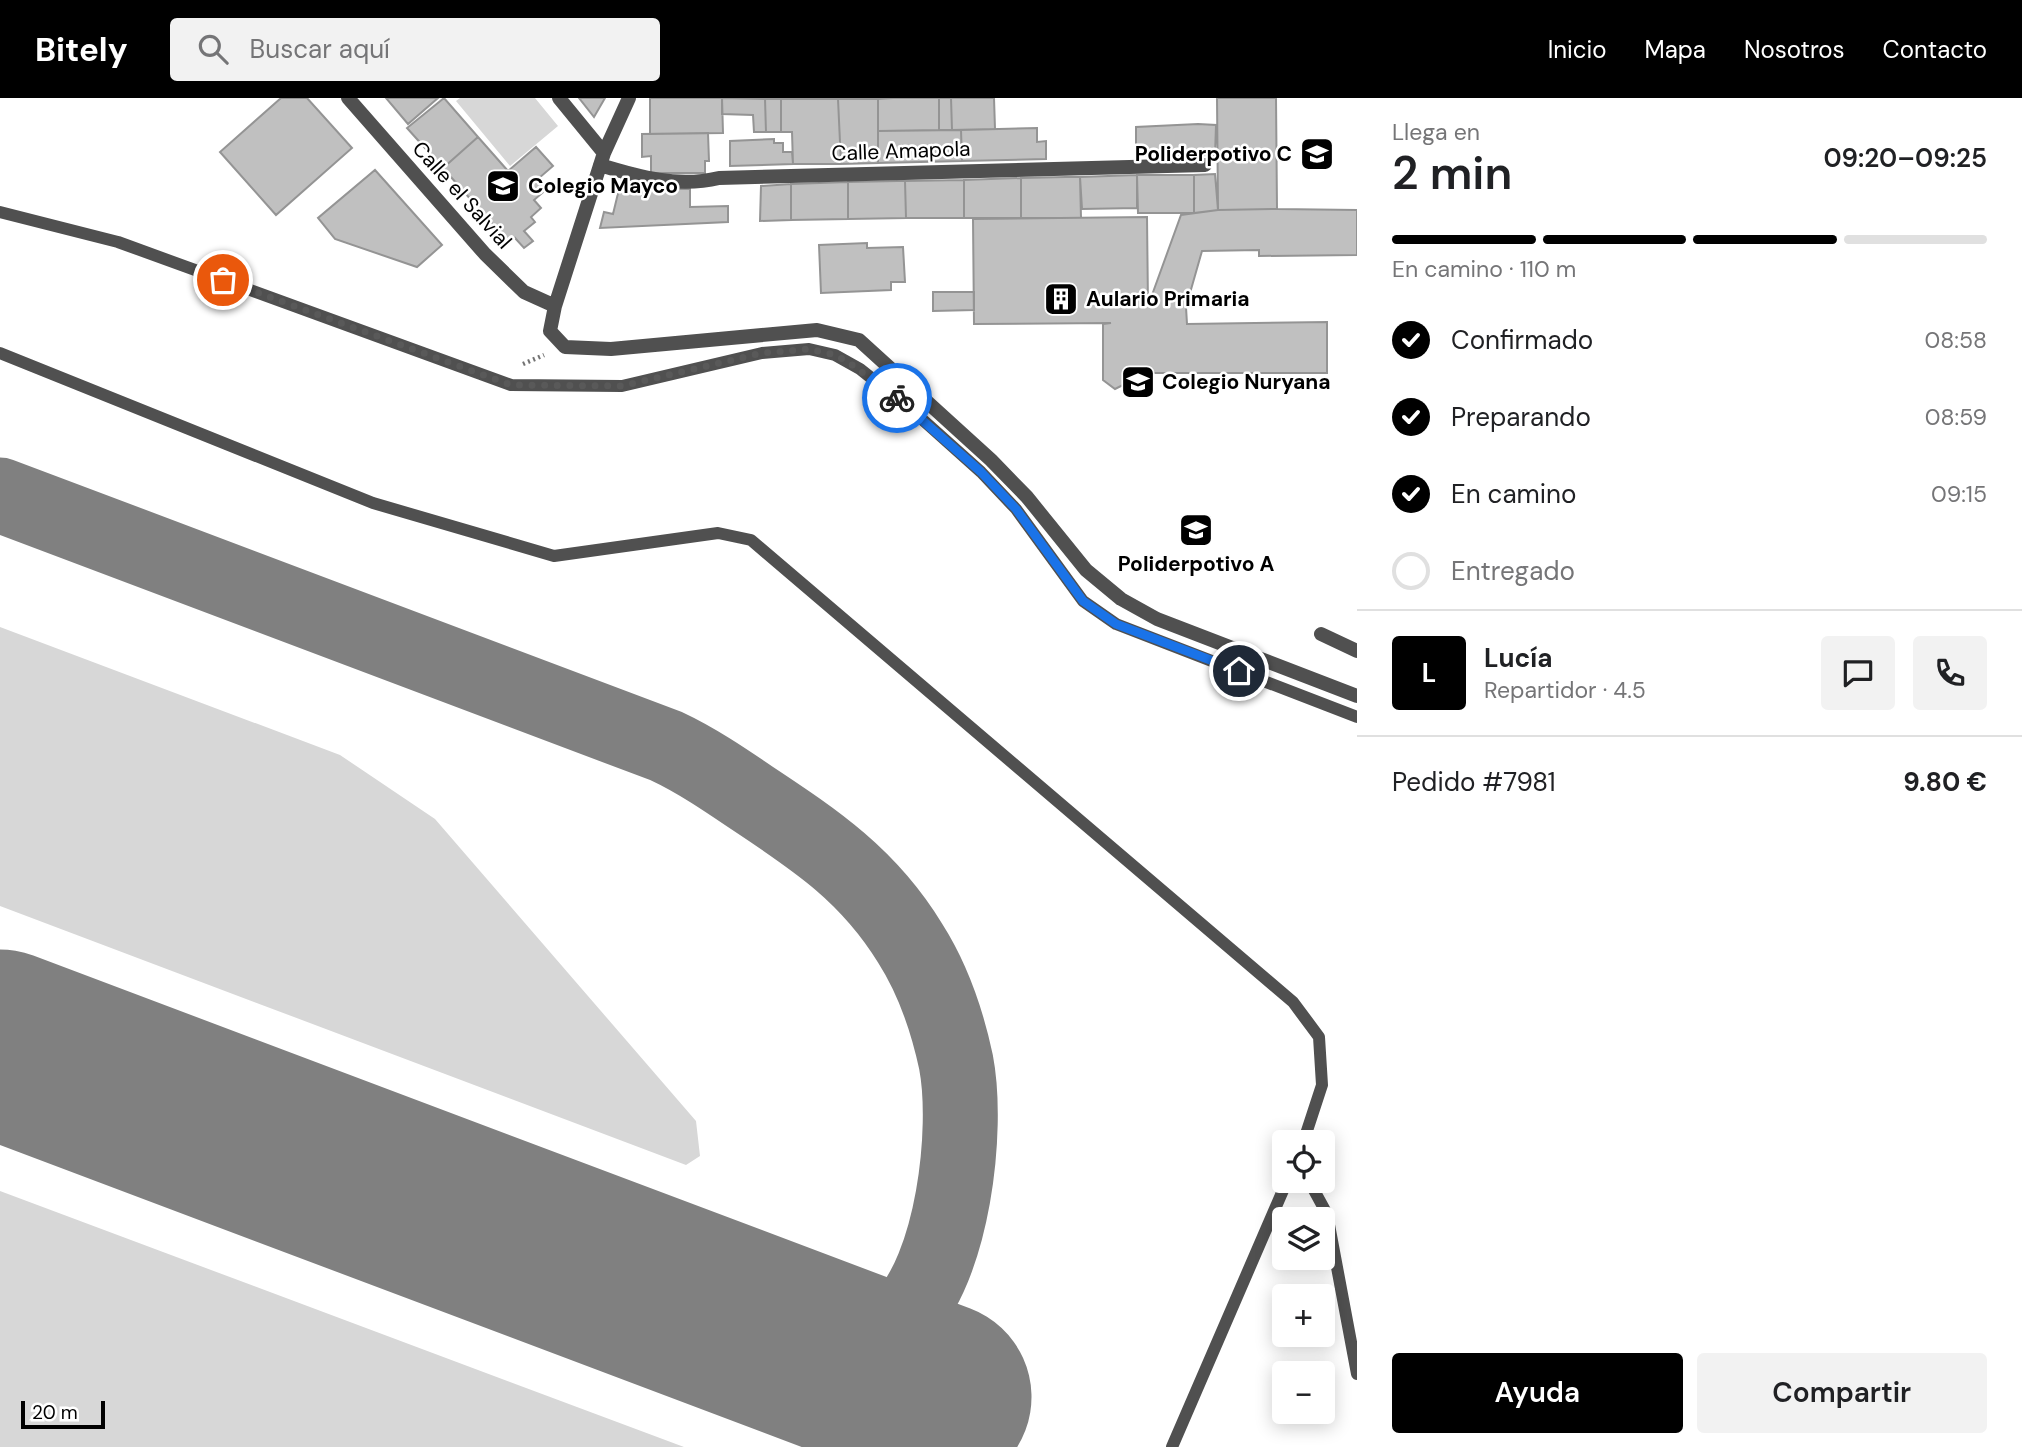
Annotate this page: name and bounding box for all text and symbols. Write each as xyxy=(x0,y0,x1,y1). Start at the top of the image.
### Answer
search box xyxy=(170,18,660,81)
text: Bitely xyxy=(35,28,128,71)
icon: search xyxy=(194,30,232,68)
text: Buscar aquí xyxy=(250,32,390,66)
text: Inicio xyxy=(1548,34,1607,65)
text: Mapa xyxy=(1645,34,1706,65)
text: Nosotros xyxy=(1744,34,1845,65)
text: Contacto xyxy=(1883,34,1987,65)
text: Llega en xyxy=(1392,117,1480,147)
street label: Calle el Salvial xyxy=(406,135,518,255)
street label: Calle Amapola xyxy=(831,135,971,167)
school or university icon: Poliderpotivo C xyxy=(1298,135,1336,173)
place label: Poliderpotivo C xyxy=(1135,140,1292,168)
text: 09:20–09:25 xyxy=(1823,141,1987,175)
text: 2 min xyxy=(1392,143,1512,203)
school or university icon: Colegio Mayco xyxy=(484,167,522,205)
place label: Colegio Mayco xyxy=(528,172,678,200)
pin xyxy=(193,250,253,310)
text: En camino · 110 m xyxy=(1392,254,1576,284)
icon: bag xyxy=(204,261,242,299)
building icon: Aulario Primaria xyxy=(1042,280,1080,318)
place label: Aulario Primaria xyxy=(1086,285,1250,313)
icon: check xyxy=(1392,321,1430,359)
text: Confirmado xyxy=(1451,323,1593,357)
text: 08:58 xyxy=(1925,325,1987,355)
courier xyxy=(862,363,932,433)
school or university icon: Colegio Nuryana xyxy=(1119,363,1157,401)
place label: Colegio Nuryana xyxy=(1162,368,1331,396)
icon: bike xyxy=(878,379,916,417)
icon: check xyxy=(1392,398,1430,436)
text: Preparando xyxy=(1451,400,1591,434)
text: 08:59 xyxy=(1925,402,1987,432)
icon: check xyxy=(1392,475,1430,513)
text: En camino xyxy=(1451,477,1576,511)
text: 09:15 xyxy=(1931,479,1987,509)
school or university icon: Poliderpotivo A xyxy=(1177,511,1215,549)
place label: Poliderpotivo A xyxy=(1118,550,1274,578)
text: Entregado xyxy=(1451,554,1575,588)
button: chat xyxy=(1821,636,1895,710)
button: phone xyxy=(1913,636,1987,710)
pin xyxy=(1209,641,1269,701)
text: Lucía xyxy=(1484,641,1552,675)
icon: home xyxy=(1220,652,1258,690)
text: L xyxy=(1422,656,1436,690)
text: Repartidor · 4.5 xyxy=(1484,675,1646,705)
text: Pedido #7981 xyxy=(1392,765,1556,799)
text: 9.80 € xyxy=(1903,765,1987,799)
map controls xyxy=(1272,1130,1335,1424)
button: locate xyxy=(1272,1130,1335,1193)
button: layers xyxy=(1272,1207,1335,1270)
button: + xyxy=(1272,1284,1335,1347)
button: Ayuda xyxy=(1392,1353,1683,1433)
button: Compartir xyxy=(1697,1353,1987,1433)
button: − xyxy=(1272,1361,1335,1424)
scale bar xyxy=(21,1398,105,1430)
text: 20 m xyxy=(32,1400,78,1425)

